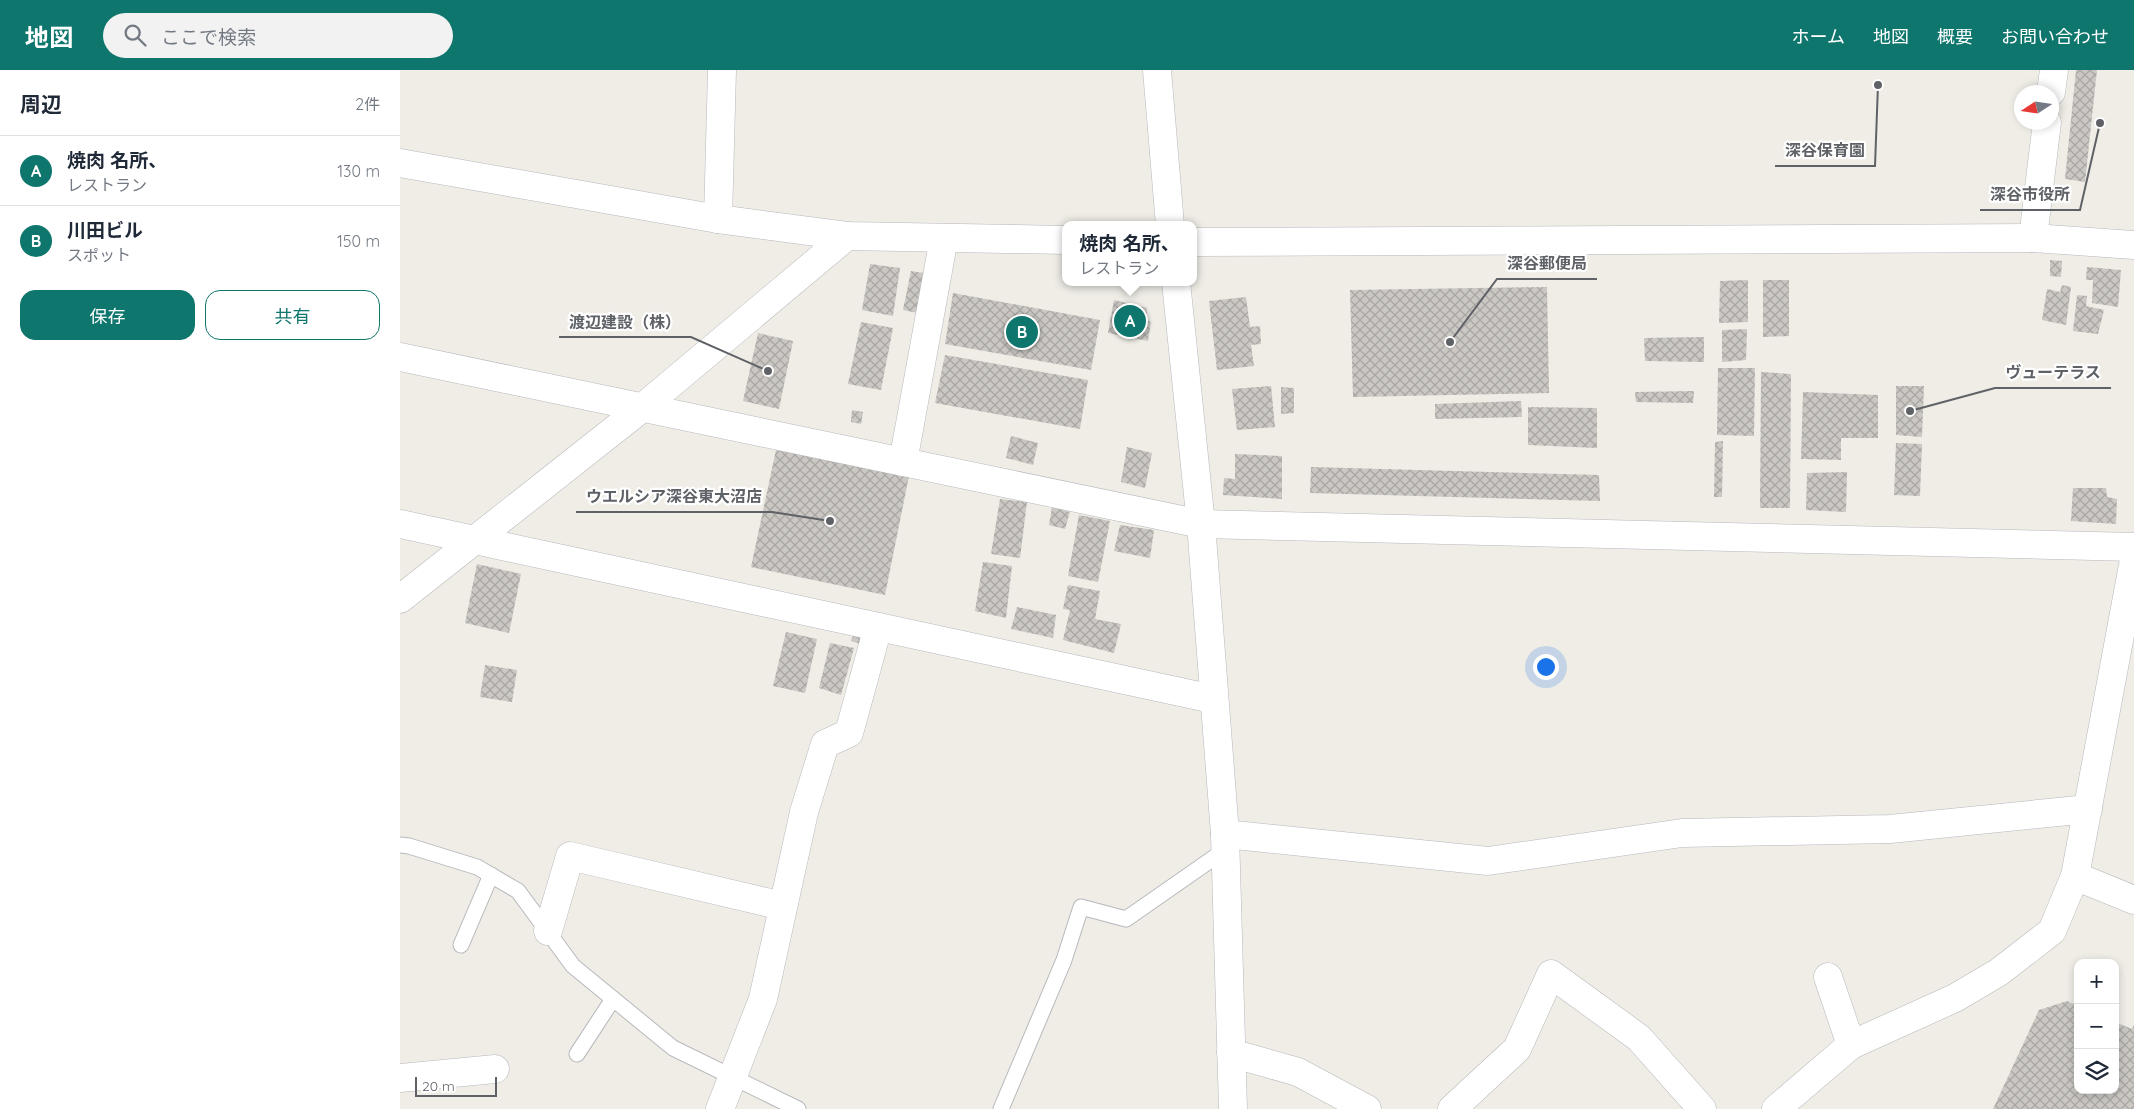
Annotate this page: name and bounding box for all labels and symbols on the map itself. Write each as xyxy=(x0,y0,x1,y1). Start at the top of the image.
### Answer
north arrow xyxy=(2014,85,2059,130)
callout: 深谷保育園 xyxy=(1775,135,1875,166)
text: 深谷保育園 xyxy=(1785,140,1865,160)
callout: 深谷市役所 xyxy=(1980,179,2080,210)
text: 深谷市役所 xyxy=(1990,184,2070,204)
callout: 深谷郵便局 xyxy=(1497,248,1597,279)
text: 深谷郵便局 xyxy=(1507,253,1587,273)
pin: A xyxy=(1114,302,1146,340)
callout: 渡辺建設（株） xyxy=(559,306,691,337)
text: 渡辺建設（株） xyxy=(569,312,681,332)
pin: B xyxy=(1006,313,1038,351)
callout: ヴューテラス xyxy=(1995,357,2111,388)
text: ヴューテラス xyxy=(2005,362,2101,382)
callout: ウエルシア深谷東大沼店 xyxy=(576,481,772,512)
text: ウエルシア深谷東大沼店 xyxy=(586,486,762,506)
your location xyxy=(1533,654,1559,680)
scale bar xyxy=(415,1074,498,1097)

